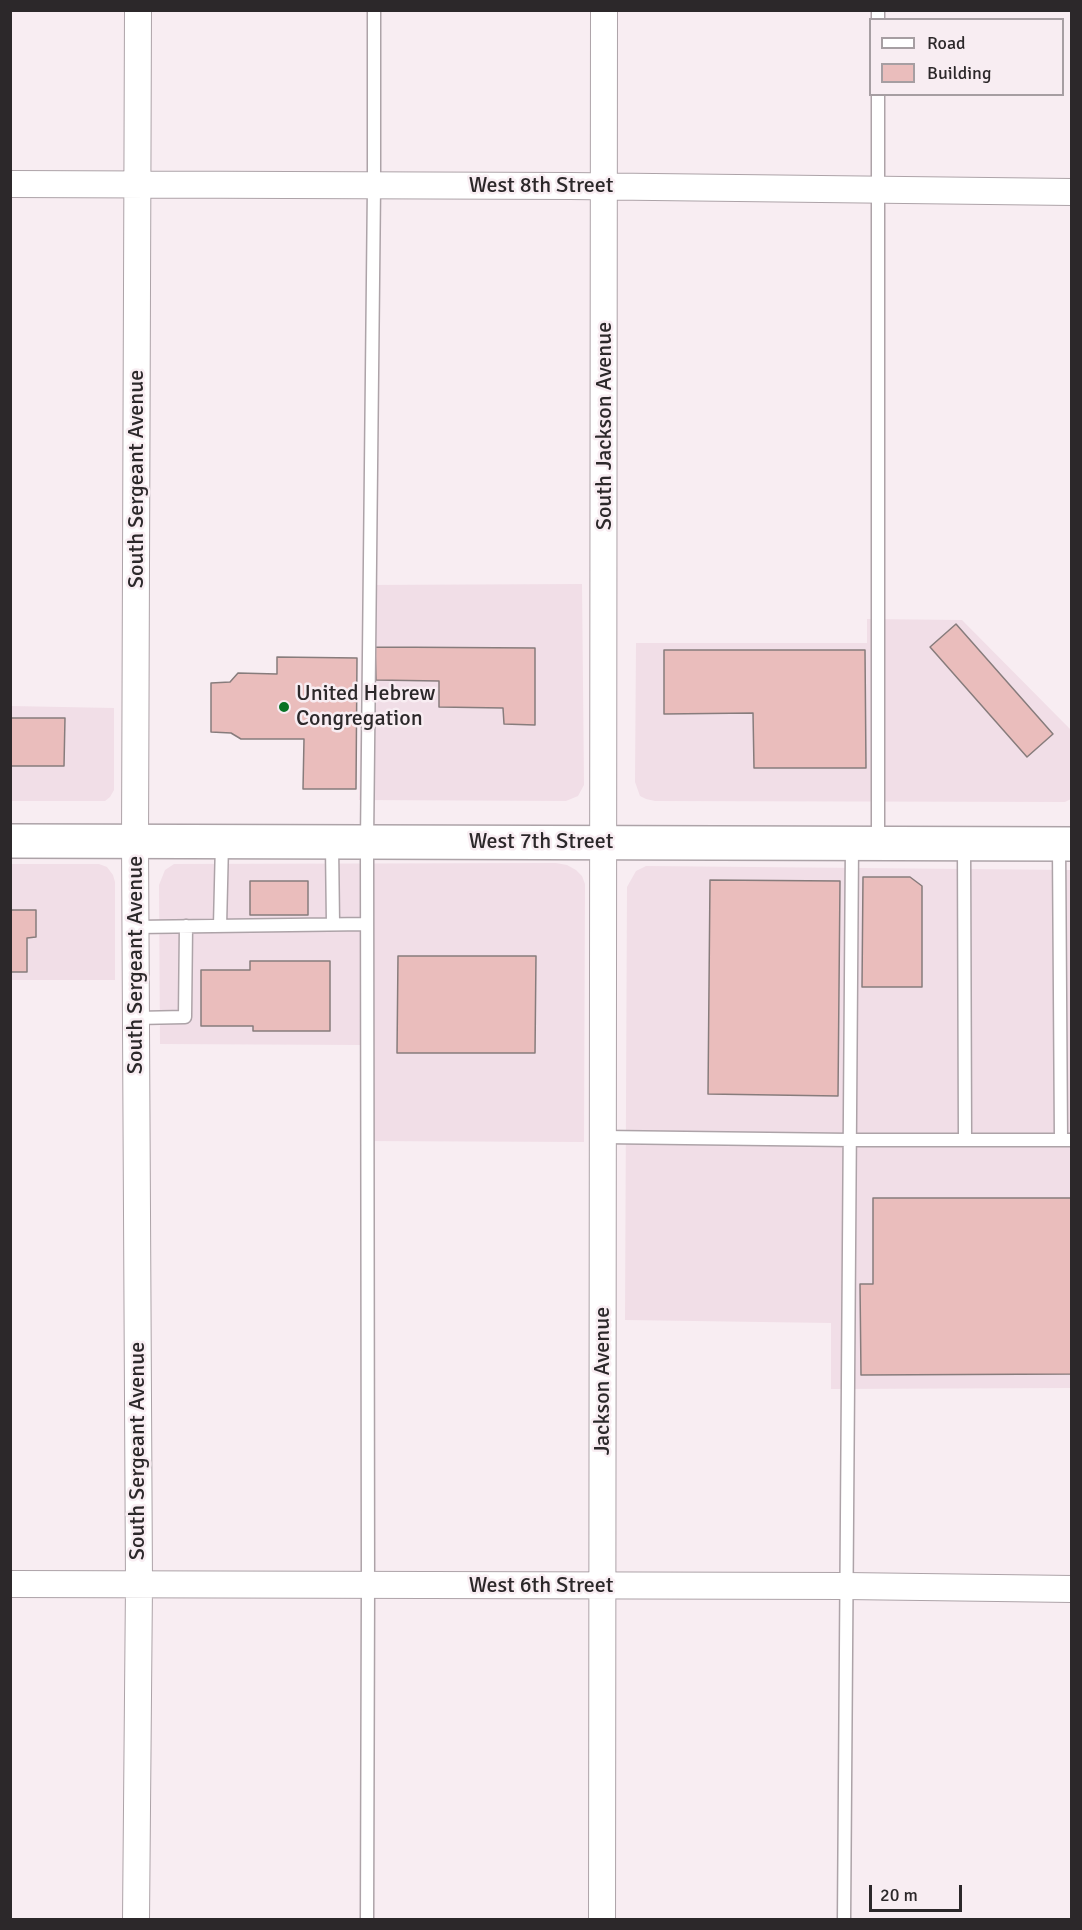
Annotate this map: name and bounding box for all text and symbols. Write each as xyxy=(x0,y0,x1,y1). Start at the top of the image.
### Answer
legend xyxy=(869,18,1064,96)
text: Road xyxy=(927,32,966,54)
text: Building xyxy=(927,62,991,84)
street label: West 8th Street xyxy=(469,173,613,199)
street label: South Jackson Avenue xyxy=(592,322,618,530)
street label: South Sergeant Avenue xyxy=(124,370,150,588)
place label: United Hebrew Congregation xyxy=(296,681,435,732)
marker: United Hebrew Congregation xyxy=(277,700,291,714)
street label: West 7th Street xyxy=(469,829,613,855)
street label: South Sergeant Avenue xyxy=(123,856,149,1074)
street label: Jackson Avenue xyxy=(590,1307,616,1455)
street label: South Sergeant Avenue xyxy=(125,1342,151,1560)
street label: West 6th Street xyxy=(469,1573,613,1599)
scale bar xyxy=(872,1873,965,1911)
text: 20 m xyxy=(880,1884,918,1906)

